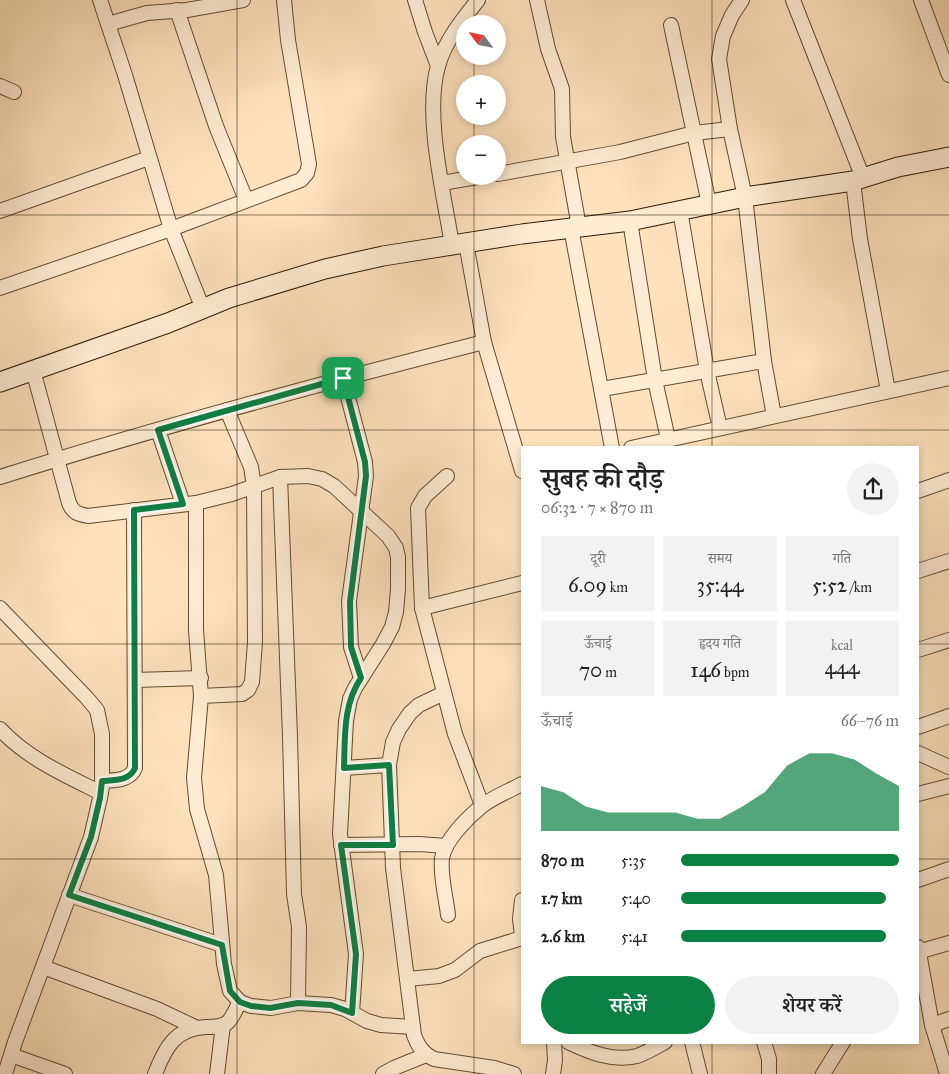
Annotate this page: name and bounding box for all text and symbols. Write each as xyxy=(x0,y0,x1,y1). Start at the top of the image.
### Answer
north arrow xyxy=(456,15,506,65)
map controls xyxy=(456,15,506,185)
button: + xyxy=(456,75,506,125)
button: − xyxy=(456,135,506,185)
pin xyxy=(322,357,364,399)
icon: arrive xyxy=(329,364,357,392)
text: सुबह की दौड़ xyxy=(541,461,663,496)
button: share xyxy=(847,463,899,515)
text: 06:32 · 7 × 870 m xyxy=(541,498,653,517)
text: दूरी xyxy=(590,550,606,567)
text: समय xyxy=(708,550,732,567)
text: गति xyxy=(833,550,851,567)
text: 6.09 xyxy=(568,572,607,598)
text: 35:44 xyxy=(697,572,743,598)
text: 5:52 xyxy=(812,572,847,598)
text: km xyxy=(607,579,628,596)
text: /km xyxy=(847,579,872,596)
text: ऊँचाई xyxy=(584,635,612,652)
text: हृदय गति xyxy=(699,635,741,652)
text: kcal xyxy=(831,637,853,654)
text: 444 xyxy=(824,654,860,680)
text: 70 xyxy=(579,657,602,683)
text: 146 xyxy=(690,657,721,683)
text: m xyxy=(602,664,617,681)
text: bpm xyxy=(721,664,750,681)
text: ऊँचाई xyxy=(541,711,573,730)
text: 66–76 m xyxy=(841,711,899,730)
text: 870 m xyxy=(541,851,584,870)
text: 5:35 xyxy=(621,851,646,870)
text: 1.7 km xyxy=(541,889,583,908)
text: 5:40 xyxy=(621,889,651,908)
text: 2.6 km xyxy=(541,927,585,946)
text: 5:41 xyxy=(621,927,648,946)
button: सहेजें xyxy=(541,976,715,1034)
button: शेयर करें xyxy=(725,976,899,1034)

